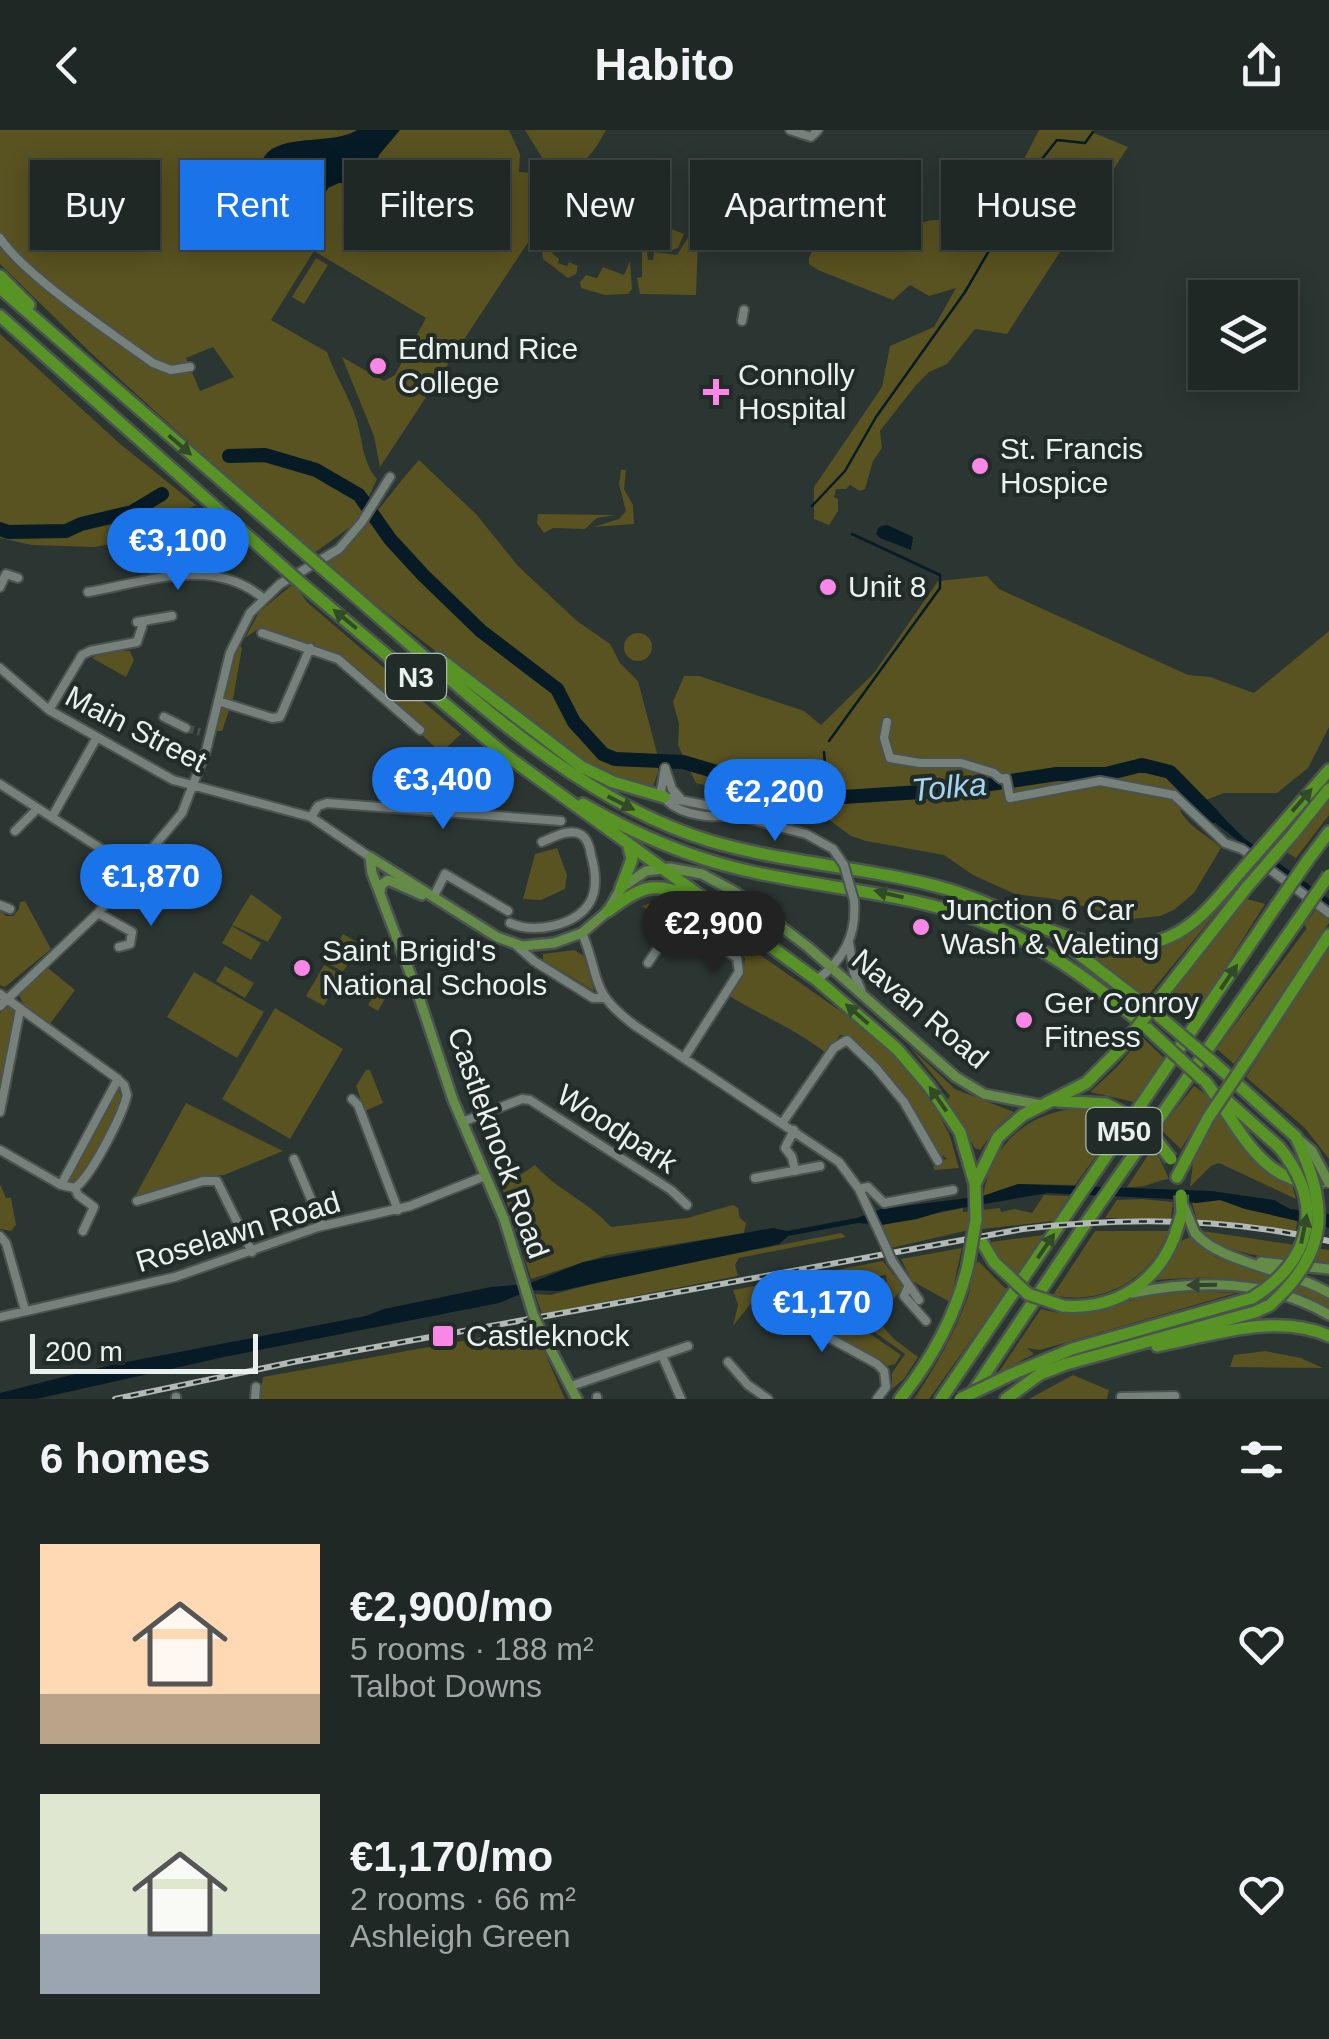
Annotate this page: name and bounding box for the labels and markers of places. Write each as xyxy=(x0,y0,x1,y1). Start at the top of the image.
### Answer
place label: Edmund Rice College xyxy=(398,332,578,399)
marker: Edmund Rice College xyxy=(367,355,389,377)
place label: Connolly Hospital xyxy=(738,358,855,425)
marker: Connolly Hospital xyxy=(703,379,729,405)
place label: St. Francis Hospice xyxy=(1000,432,1143,499)
marker: St. Francis Hospice xyxy=(969,455,991,477)
pin: €3,100 xyxy=(97,508,259,593)
place label: Unit 8 xyxy=(848,570,926,603)
marker: Unit 8 xyxy=(817,576,839,598)
pin: €3,400 xyxy=(362,747,524,832)
pin: €2,200 xyxy=(694,759,856,844)
pin: €1,870 xyxy=(70,844,232,929)
pin: €2,900 xyxy=(633,891,795,976)
place label: Junction 6 Car Wash & Valeting xyxy=(941,893,1159,960)
marker: Junction 6 Car Wash & Valeting xyxy=(910,916,932,938)
place label: Saint Brigid's National Schools xyxy=(322,934,547,1001)
marker: Saint Brigid's National Schools xyxy=(291,957,313,979)
place label: Ger Conroy Fitness xyxy=(1044,986,1199,1053)
marker: Ger Conroy Fitness xyxy=(1013,1009,1035,1031)
pin: €1,170 xyxy=(741,1270,903,1355)
place label: Castleknock xyxy=(466,1319,630,1352)
marker: Castleknock xyxy=(430,1323,456,1349)

